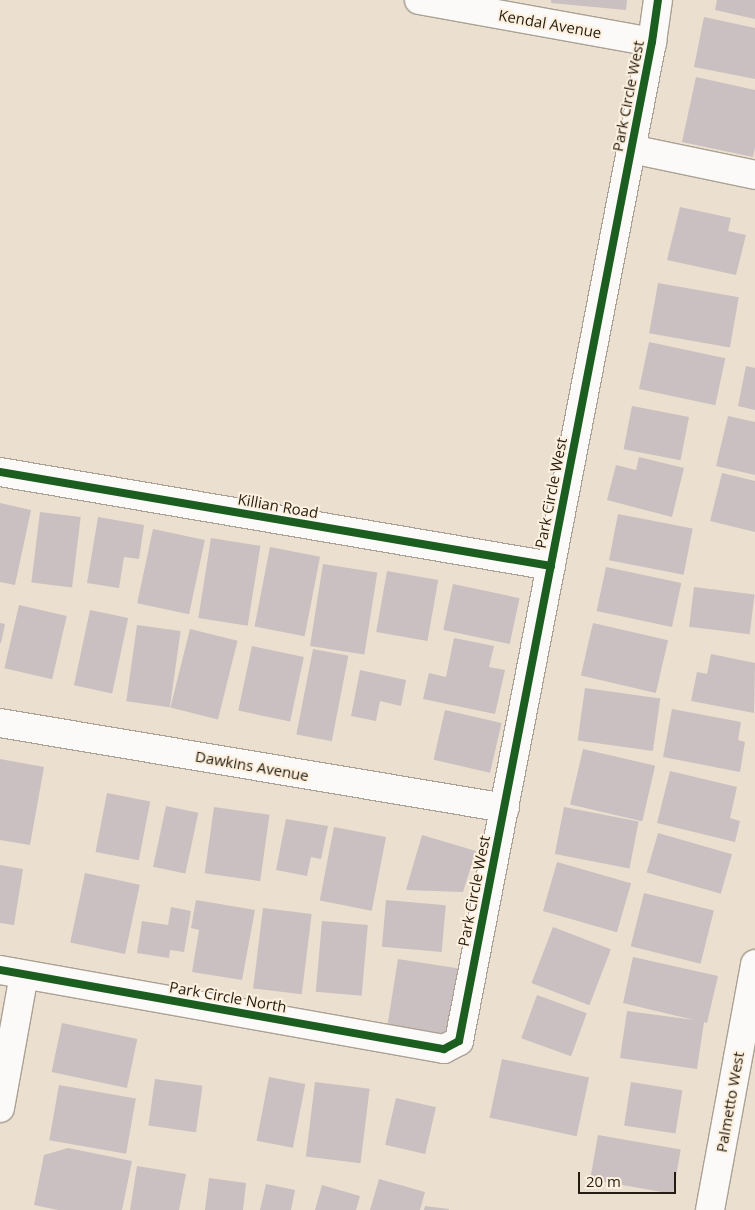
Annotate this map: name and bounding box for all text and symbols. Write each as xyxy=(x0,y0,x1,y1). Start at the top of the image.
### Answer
street label: Kendal Avenue xyxy=(497,6,603,42)
street label: Park Circle West xyxy=(608,39,648,153)
street label: Park Circle West xyxy=(531,436,571,550)
street label: Killian Road xyxy=(236,490,320,522)
street label: Dawkins Avenue xyxy=(194,747,310,785)
street label: Park Circle West xyxy=(454,834,494,948)
street label: Park Circle North xyxy=(168,978,288,1016)
street label: Palmetto West xyxy=(712,1050,748,1154)
scale bar xyxy=(580,1162,678,1194)
text: 20 m xyxy=(586,1171,621,1191)

